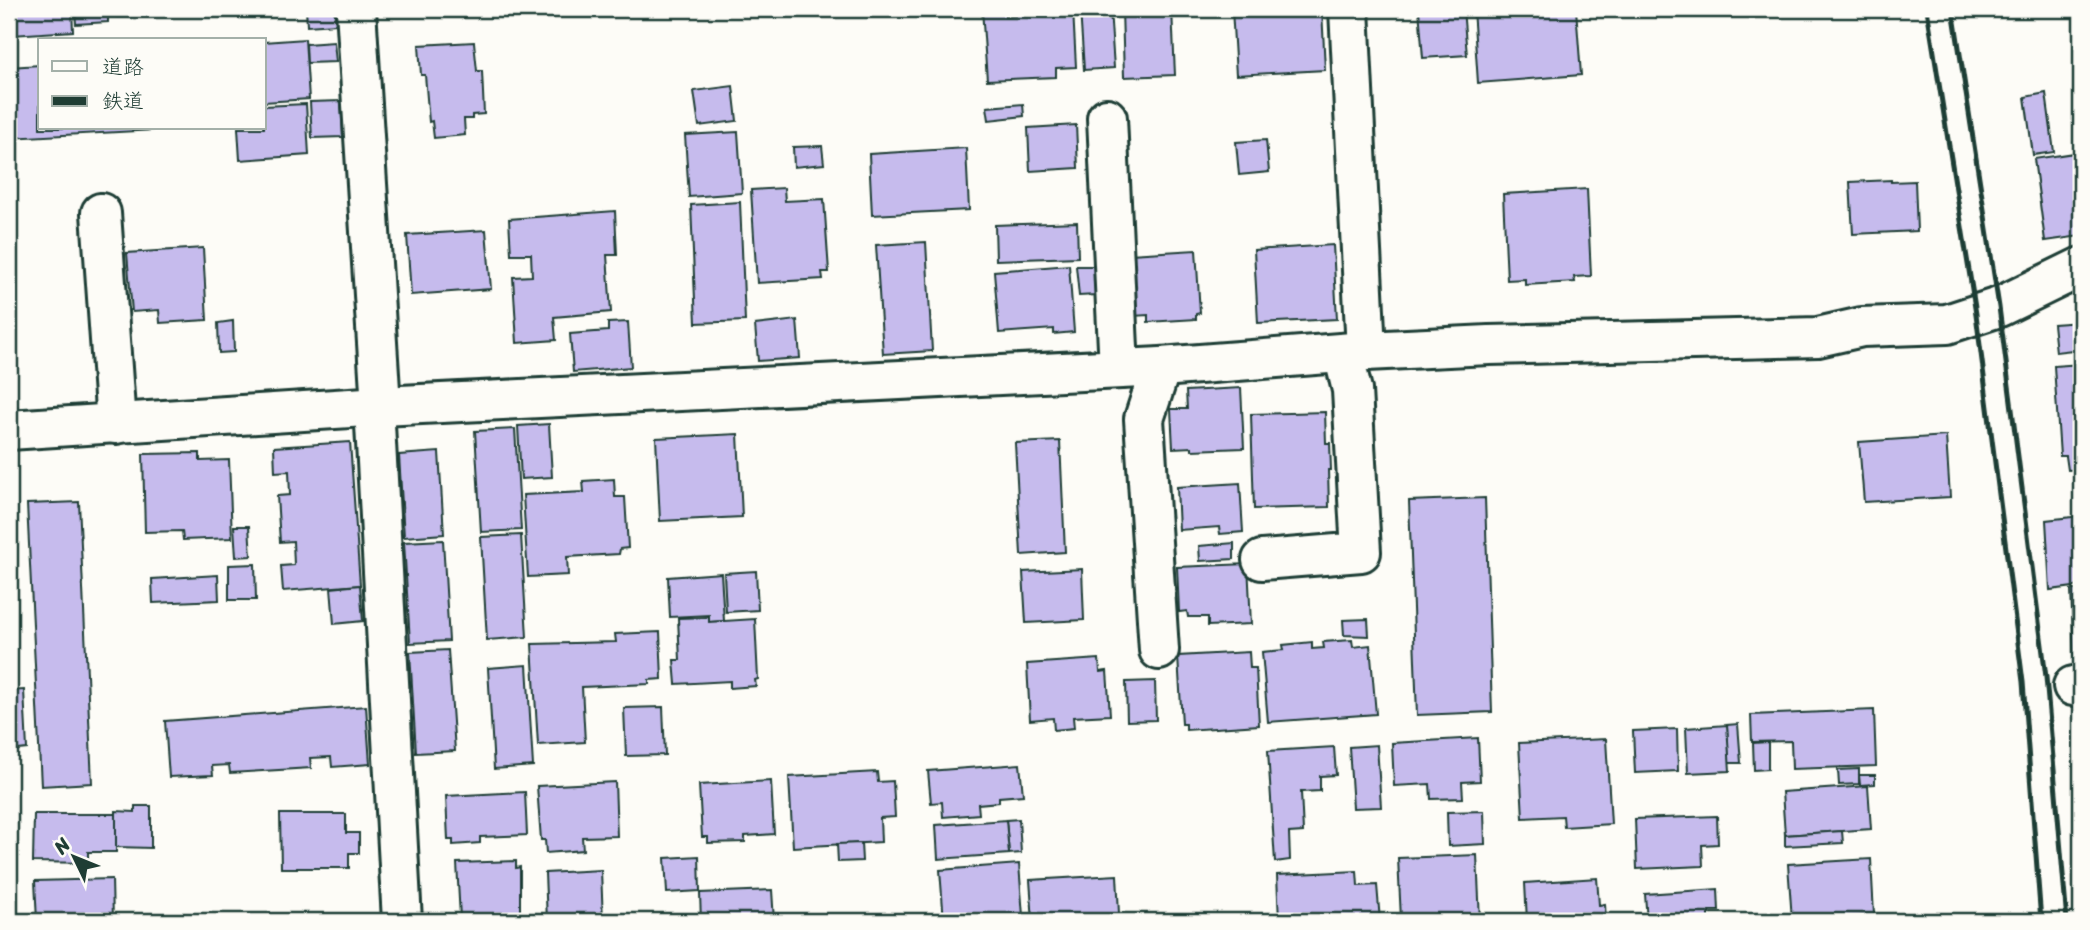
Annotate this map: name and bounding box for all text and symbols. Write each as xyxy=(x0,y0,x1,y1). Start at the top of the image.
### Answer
legend xyxy=(38,38,266,130)
text: 道路 xyxy=(102,48,144,86)
text: 鉄道 xyxy=(102,82,144,120)
north arrow xyxy=(38,822,108,892)
text: N xyxy=(45,829,79,863)

